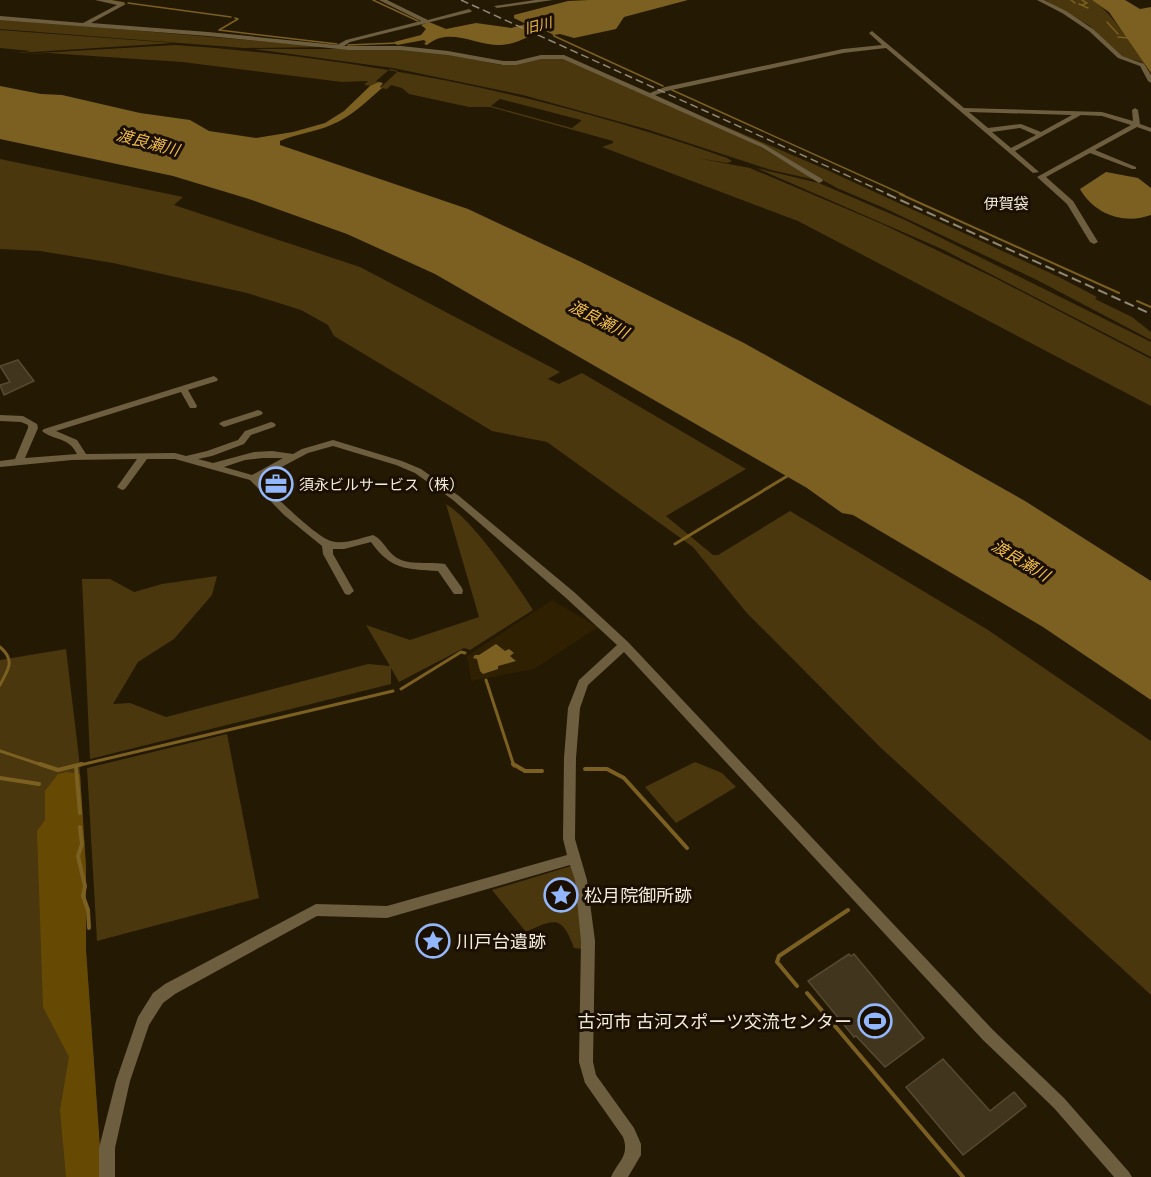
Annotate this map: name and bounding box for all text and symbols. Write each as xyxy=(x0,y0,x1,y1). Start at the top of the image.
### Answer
water label: 旧川 xyxy=(522,12,556,38)
water label: 渡良瀬川 xyxy=(114,123,184,161)
district label: 伊賀袋 xyxy=(983,193,1029,213)
water label: 渡良瀬川 xyxy=(565,295,634,344)
office icon: 須永ビルサービス（株） xyxy=(258,466,294,502)
place label: 須永ビルサービス（株） xyxy=(299,474,464,494)
water label: 渡良瀬川 xyxy=(988,534,1056,587)
place icon: 松月院御所跡 xyxy=(543,877,579,913)
place label: 松月院御所跡 xyxy=(584,883,692,907)
place icon: 川戸台遺跡 xyxy=(415,923,451,959)
place label: 川戸台遺跡 xyxy=(456,929,546,953)
sports icon: 古河市 古河スポーツ交流センター xyxy=(857,1003,893,1039)
place label: 古河市 古河スポーツ交流センター xyxy=(578,1009,852,1033)

